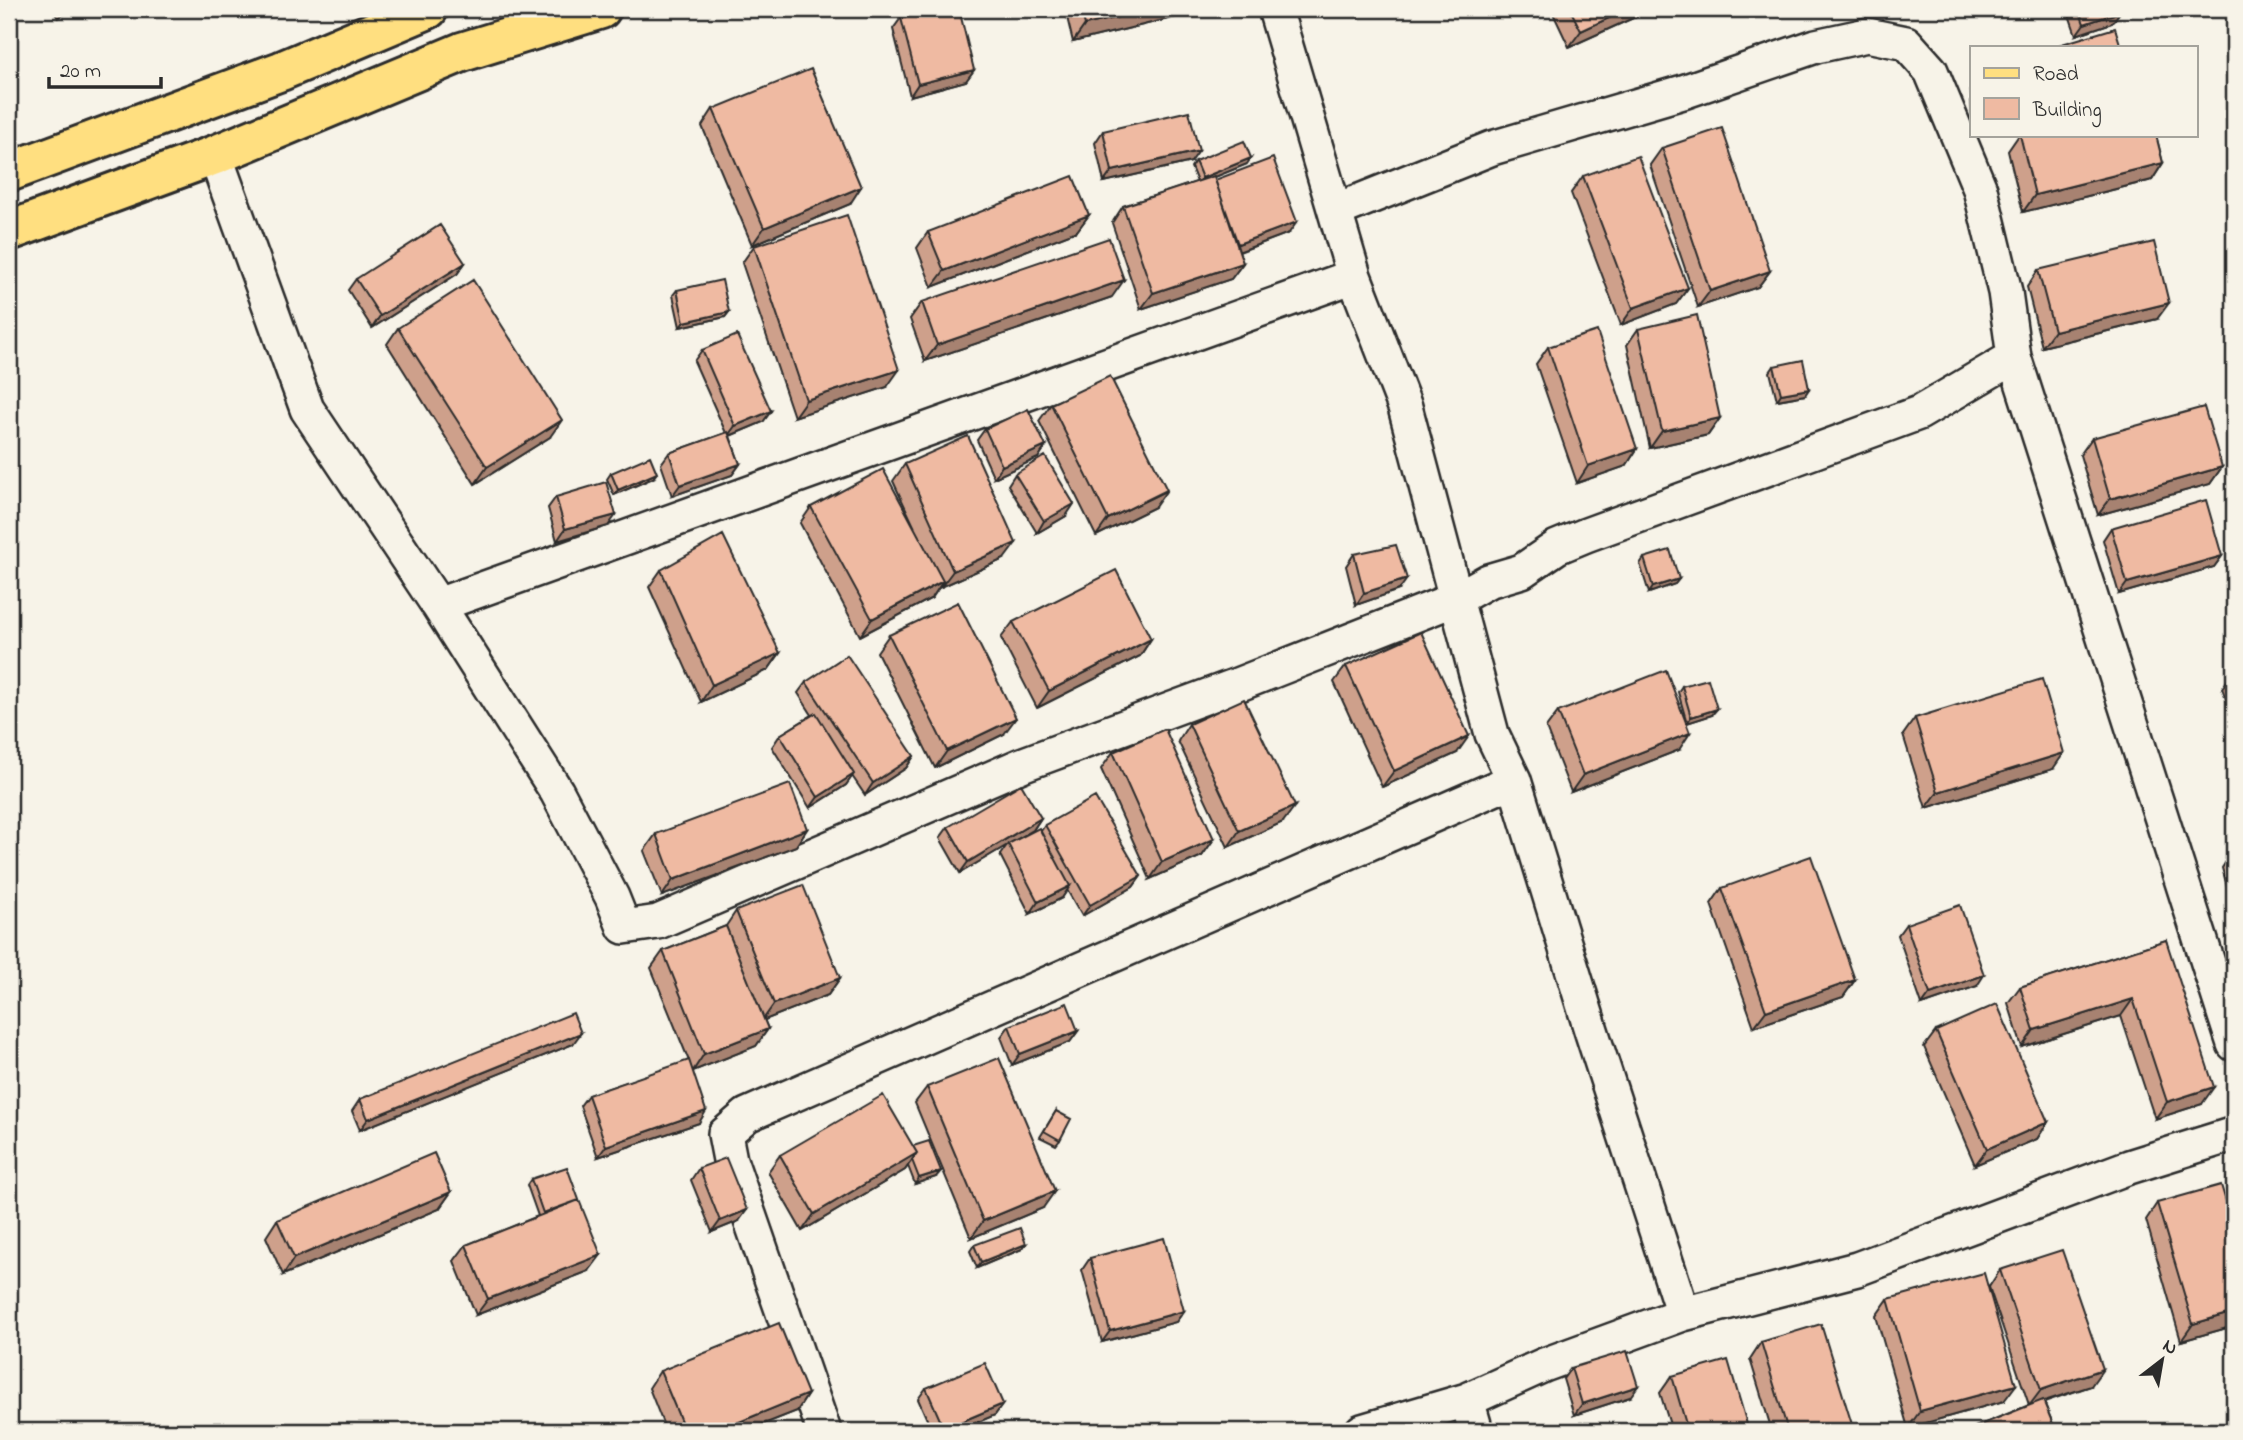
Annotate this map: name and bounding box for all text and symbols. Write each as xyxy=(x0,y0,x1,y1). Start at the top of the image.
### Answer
scale bar xyxy=(49,46,161,90)
legend xyxy=(1970,46,2198,136)
text: 20 m xyxy=(60,57,101,87)
text: Road xyxy=(2033,60,2079,90)
text: Building xyxy=(2032,96,2102,128)
north arrow xyxy=(2128,1324,2198,1394)
text: N xyxy=(2157,1333,2182,1363)

